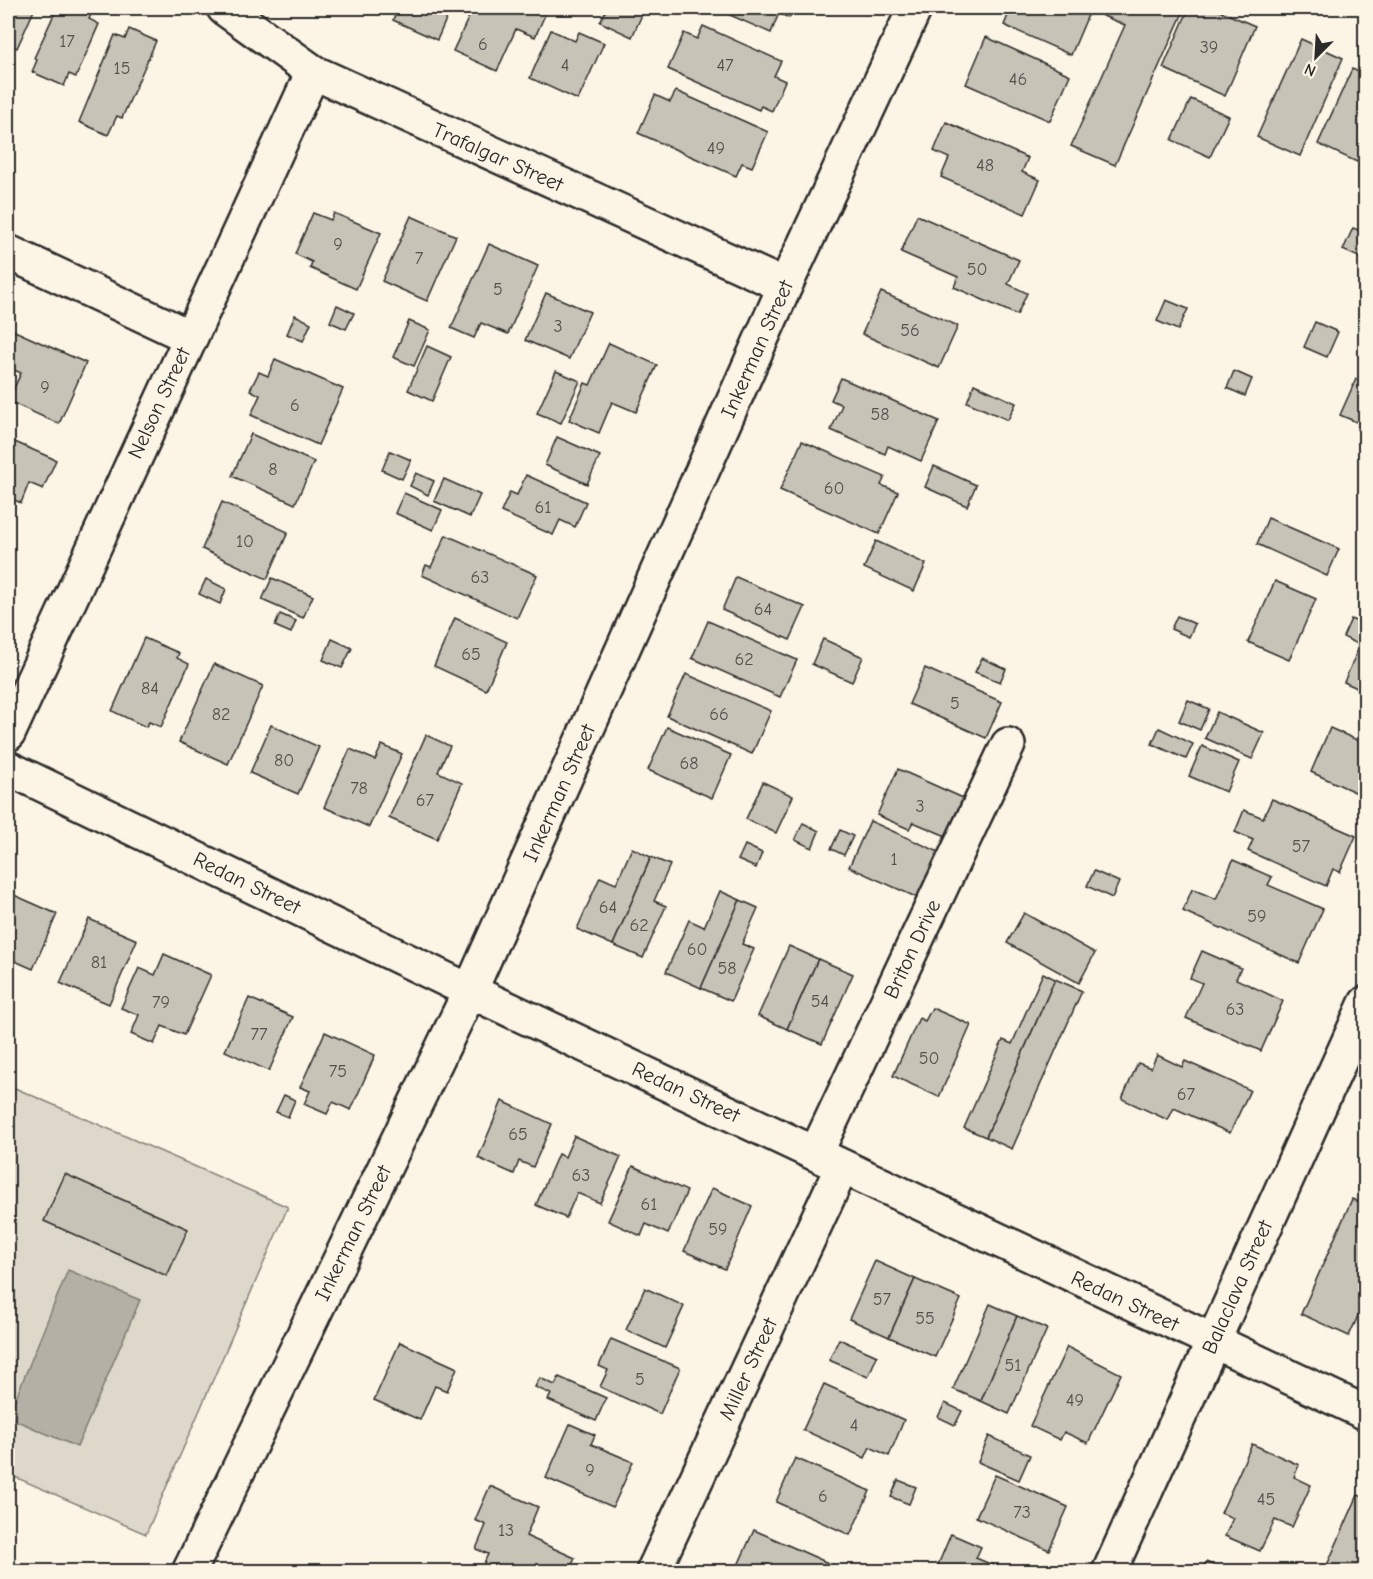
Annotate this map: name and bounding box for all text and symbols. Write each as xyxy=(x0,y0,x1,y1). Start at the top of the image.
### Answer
north arrow xyxy=(1286,27,1346,87)
house number: 17 xyxy=(59,31,75,52)
house number: 6 xyxy=(478,34,488,55)
house number: 39 xyxy=(1200,37,1218,58)
house number: 4 xyxy=(561,55,569,76)
house number: 47 xyxy=(716,55,734,76)
house number: 15 xyxy=(114,58,130,79)
text: N xyxy=(1302,59,1319,80)
house number: 46 xyxy=(1009,69,1027,90)
street label: Trafalgar Street xyxy=(429,117,568,197)
house number: 49 xyxy=(707,138,725,159)
house number: 48 xyxy=(976,155,994,176)
house number: 9 xyxy=(333,234,343,255)
house number: 7 xyxy=(415,248,424,269)
house number: 50 xyxy=(967,259,987,280)
street label: Inkerman Street xyxy=(716,276,798,421)
house number: 5 xyxy=(493,279,503,300)
house number: 3 xyxy=(553,316,563,337)
house number: 56 xyxy=(900,320,920,341)
street label: Nelson Street xyxy=(123,343,196,462)
house number: 9 xyxy=(40,377,50,398)
house number: 6 xyxy=(290,395,300,416)
house number: 58 xyxy=(870,404,890,425)
house number: 8 xyxy=(268,459,278,480)
house number: 60 xyxy=(824,478,844,499)
house number: 61 xyxy=(535,497,551,518)
house number: 10 xyxy=(236,531,254,552)
house number: 63 xyxy=(471,567,489,588)
house number: 64 xyxy=(754,599,772,620)
house number: 65 xyxy=(461,644,481,665)
house number: 62 xyxy=(734,649,754,670)
house number: 84 xyxy=(141,678,159,699)
house number: 5 xyxy=(950,693,960,714)
house number: 82 xyxy=(212,704,230,725)
house number: 66 xyxy=(709,704,729,725)
street label: Inkerman Street xyxy=(518,720,600,865)
house number: 80 xyxy=(274,750,294,771)
house number: 68 xyxy=(679,753,699,774)
house number: 78 xyxy=(350,778,368,799)
house number: 67 xyxy=(416,790,435,811)
house number: 3 xyxy=(915,796,925,817)
house number: 57 xyxy=(1292,836,1311,857)
street label: Redan Street xyxy=(190,847,305,920)
house number: 1 xyxy=(890,849,898,870)
street label: Briton Drive xyxy=(879,896,945,1002)
house number: 64 xyxy=(599,897,617,918)
house number: 59 xyxy=(1247,906,1267,927)
house number: 62 xyxy=(629,915,649,936)
house number: 60 xyxy=(687,939,707,960)
house number: 81 xyxy=(91,952,107,973)
house number: 58 xyxy=(717,958,737,979)
house number: 54 xyxy=(811,991,829,1012)
house number: 79 xyxy=(152,992,170,1013)
house number: 63 xyxy=(1226,999,1244,1020)
house number: 77 xyxy=(250,1024,268,1045)
house number: 50 xyxy=(919,1048,939,1069)
street label: Redan Street xyxy=(628,1057,745,1128)
house number: 75 xyxy=(329,1061,347,1082)
house number: 67 xyxy=(1177,1084,1196,1105)
house number: 65 xyxy=(508,1124,528,1145)
street label: Inkerman Street xyxy=(310,1160,397,1305)
house number: 63 xyxy=(572,1165,590,1186)
house number: 61 xyxy=(641,1194,657,1215)
street label: Balaclava Street xyxy=(1197,1216,1278,1357)
house number: 59 xyxy=(708,1219,728,1240)
street label: Redan Street xyxy=(1067,1266,1184,1337)
house number: 57 xyxy=(873,1289,892,1310)
house number: 55 xyxy=(915,1308,935,1329)
street label: Miller Street xyxy=(714,1313,783,1424)
house number: 51 xyxy=(1005,1355,1021,1376)
house number: 5 xyxy=(635,1369,645,1390)
house number: 49 xyxy=(1066,1390,1084,1411)
house number: 4 xyxy=(850,1415,858,1436)
house number: 9 xyxy=(585,1460,595,1481)
house number: 6 xyxy=(818,1486,828,1507)
house number: 45 xyxy=(1257,1489,1275,1510)
house number: 73 xyxy=(1013,1502,1031,1523)
house number: 13 xyxy=(498,1520,514,1541)

